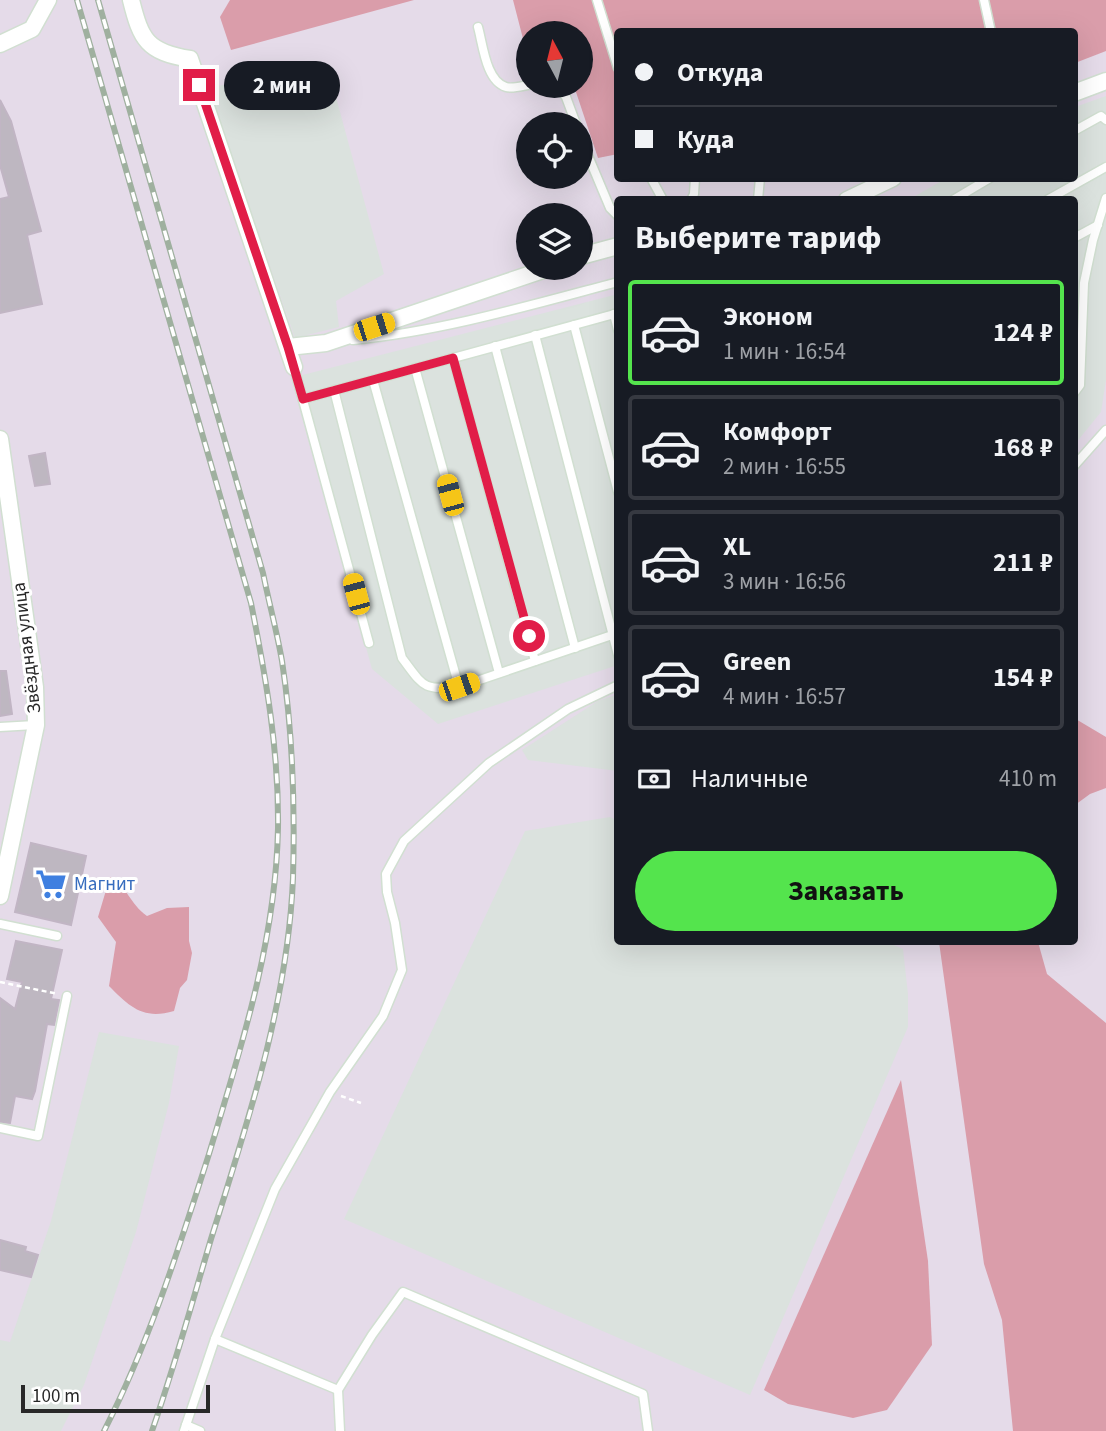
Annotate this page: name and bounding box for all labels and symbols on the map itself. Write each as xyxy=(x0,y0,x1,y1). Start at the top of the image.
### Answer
north arrow xyxy=(516,21,593,98)
callout: 2 мин xyxy=(224,60,339,110)
route end xyxy=(183,69,215,101)
car xyxy=(351,311,398,343)
car xyxy=(435,472,466,518)
car xyxy=(341,571,372,617)
street label: Звёздная улица xyxy=(6,581,48,715)
route start xyxy=(513,620,545,652)
car xyxy=(436,670,483,704)
supermarket icon: Магнит xyxy=(34,867,68,901)
place label: Магнит xyxy=(74,871,136,898)
scale bar xyxy=(21,1382,210,1414)

